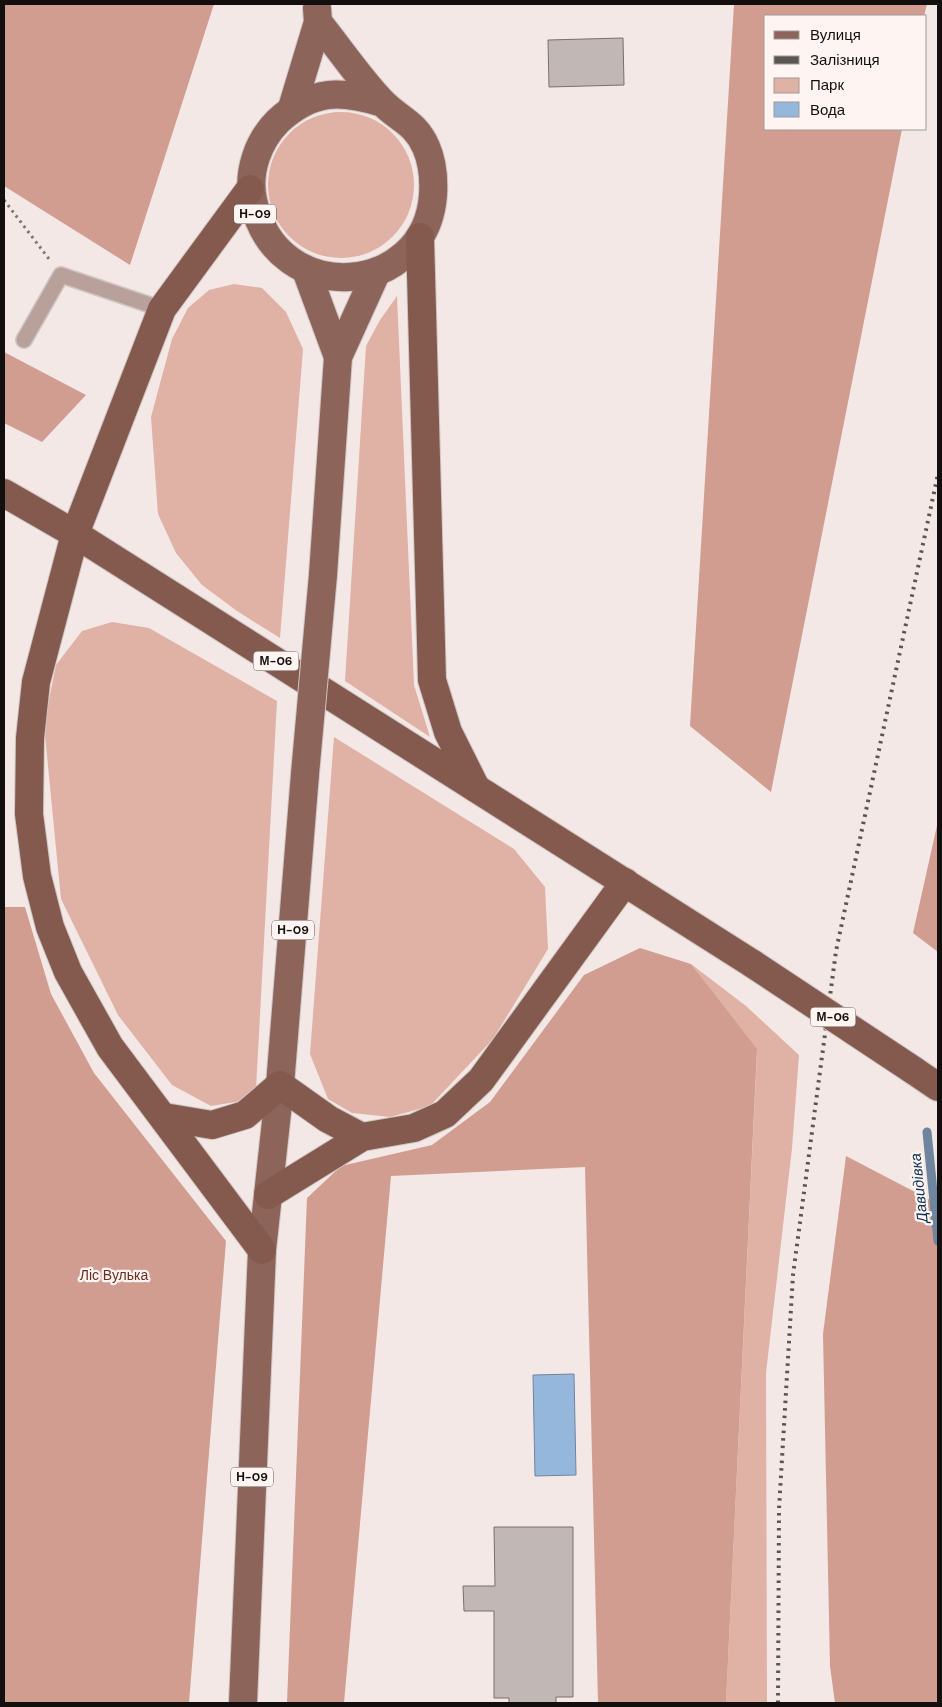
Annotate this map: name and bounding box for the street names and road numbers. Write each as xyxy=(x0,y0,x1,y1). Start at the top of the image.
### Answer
road number: Н-09 xyxy=(234,204,276,223)
road number: М-06 xyxy=(254,651,298,670)
road number: Н-09 xyxy=(272,920,314,940)
road number: М-06 xyxy=(810,1008,856,1026)
road number: Н-09 xyxy=(231,1468,273,1486)

